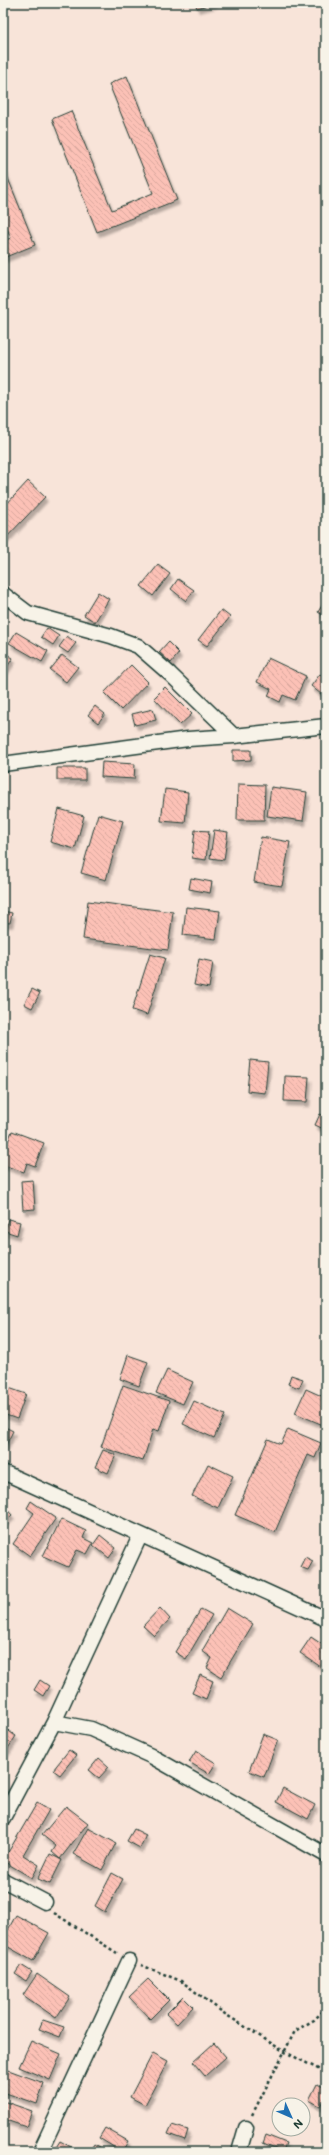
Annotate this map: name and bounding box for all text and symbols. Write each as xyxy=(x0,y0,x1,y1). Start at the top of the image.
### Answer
north arrow xyxy=(271,2097,311,2137)
text: N xyxy=(290,2116,307,2133)

